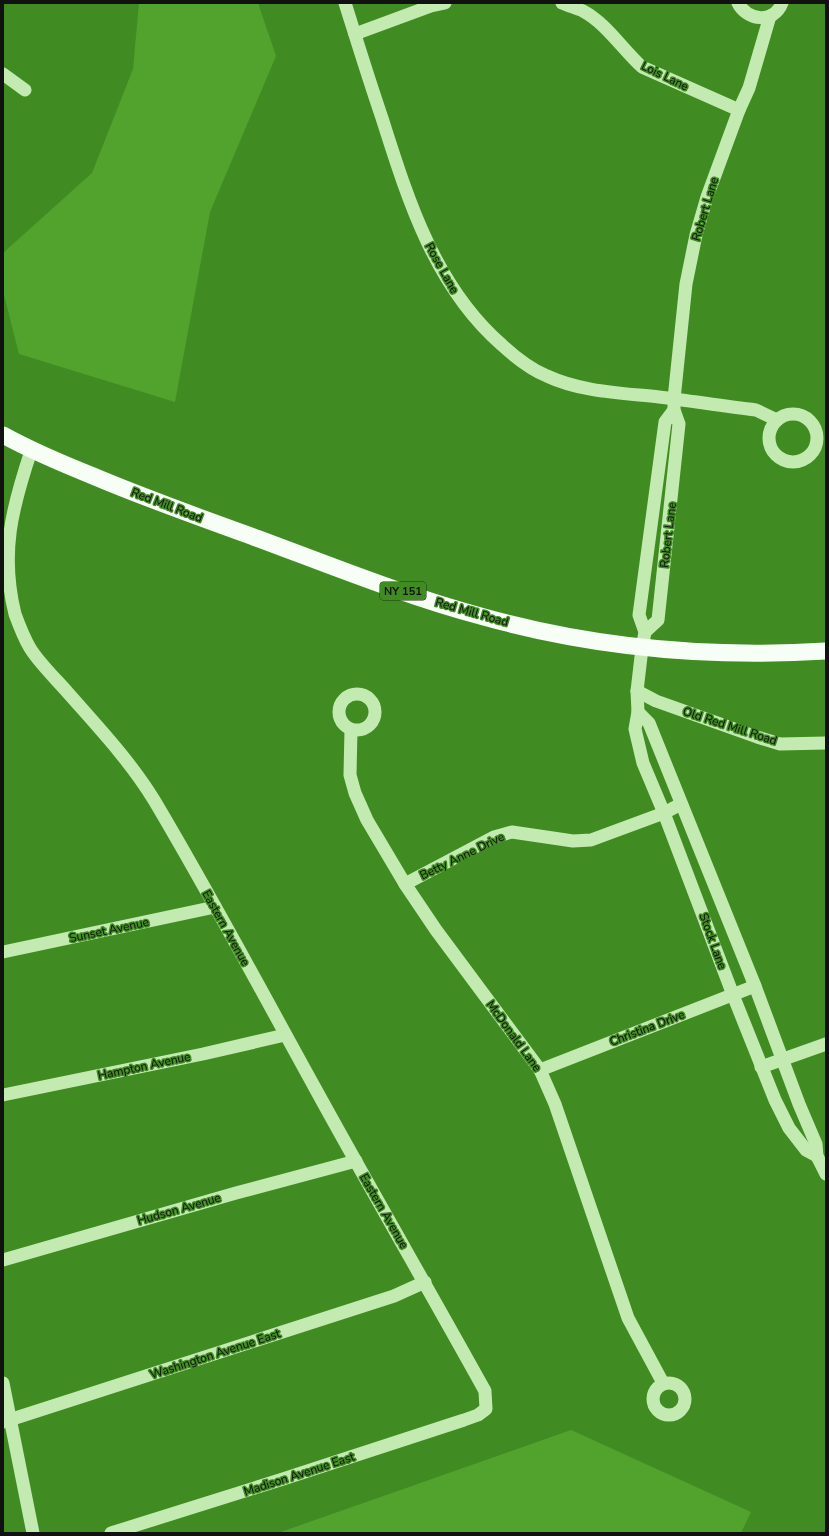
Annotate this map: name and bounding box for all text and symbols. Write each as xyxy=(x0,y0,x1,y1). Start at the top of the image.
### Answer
street label: Lois Lane xyxy=(639,58,691,94)
street label: Robert Lane xyxy=(688,175,722,243)
street label: Rose Lane xyxy=(421,240,463,296)
street label: Red Mill Road xyxy=(129,484,205,526)
street label: Robert Lane xyxy=(656,501,680,569)
road number: NY 151 xyxy=(380,582,426,600)
street label: Red Mill Road xyxy=(433,594,511,630)
street label: Old Red Mill Road xyxy=(681,703,779,749)
street label: Betty Anne Drive xyxy=(417,829,507,883)
street label: Eastern Avenue xyxy=(199,887,253,969)
street label: Stock Lane xyxy=(695,911,731,971)
street label: Sunset Avenue xyxy=(68,914,150,946)
street label: McDonald Lane xyxy=(483,997,545,1075)
street label: Christina Drive xyxy=(607,1006,687,1050)
street label: Hampton Avenue xyxy=(96,1048,192,1084)
street label: Eastern Avenue xyxy=(356,1170,412,1252)
street label: Hudson Avenue xyxy=(135,1189,223,1229)
street label: Washington Avenue East xyxy=(148,1325,283,1383)
street label: Madison Avenue East xyxy=(241,1448,357,1500)

